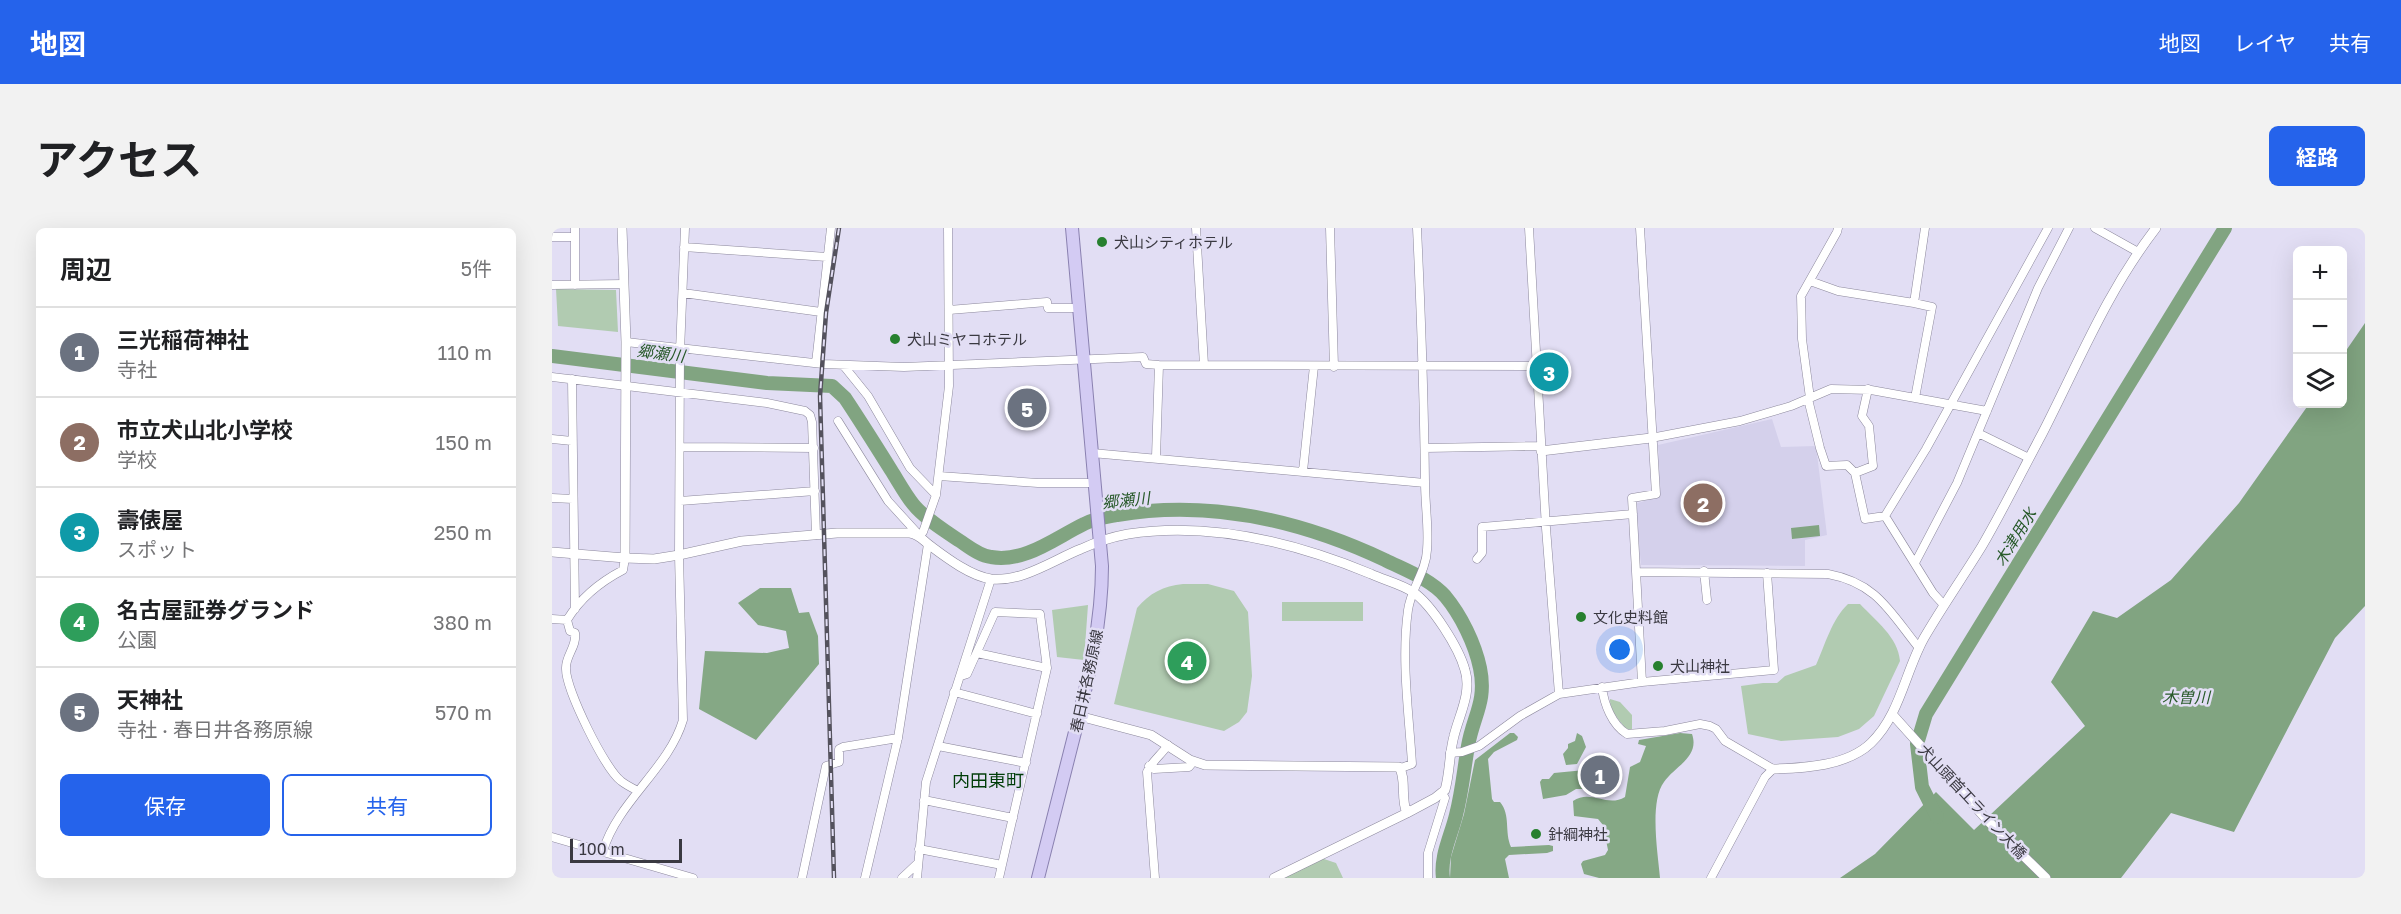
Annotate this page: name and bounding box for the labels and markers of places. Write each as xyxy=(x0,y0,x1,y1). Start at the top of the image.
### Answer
place label: 犬山シティホテル xyxy=(1114,233,1233,251)
marker: 犬山シティホテル xyxy=(1095,235,1109,249)
place label: 犬山ミヤコホテル xyxy=(907,330,1027,348)
marker: 犬山ミヤコホテル xyxy=(888,332,902,346)
pin: 3 xyxy=(1530,350,1568,394)
pin: 5 xyxy=(1008,386,1046,430)
pin: 2 xyxy=(1684,480,1722,526)
place label: 文化史料館 xyxy=(1593,608,1668,626)
marker: 文化史料館 xyxy=(1574,610,1588,624)
pin: 4 xyxy=(1168,638,1206,684)
place label: 犬山神社 xyxy=(1670,657,1730,675)
marker: 犬山神社 xyxy=(1651,659,1665,673)
pin: 1 xyxy=(1580,752,1620,798)
place label: 針綱神社 xyxy=(1548,825,1608,843)
marker: 針綱神社 xyxy=(1529,827,1543,841)

